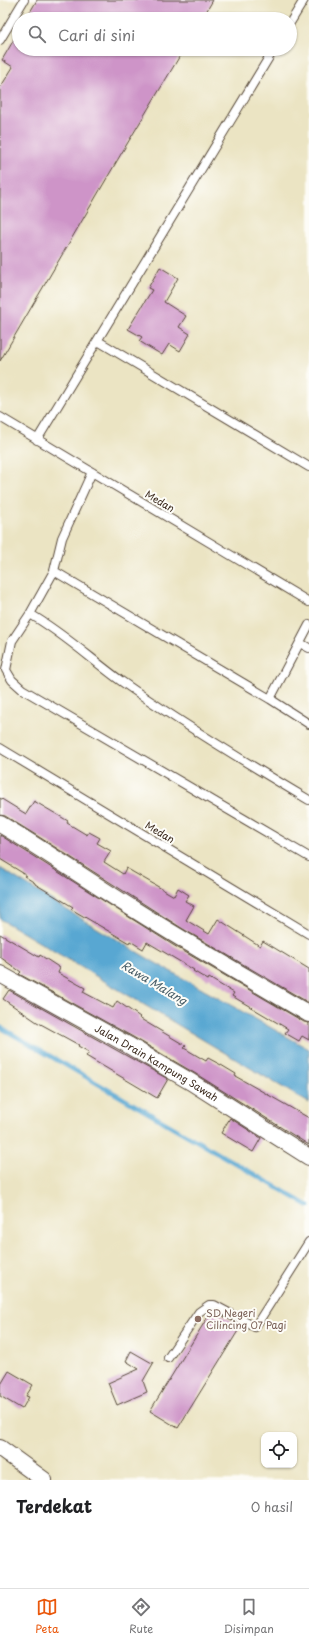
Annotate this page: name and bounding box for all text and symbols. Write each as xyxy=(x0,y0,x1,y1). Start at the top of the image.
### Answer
search box xyxy=(12,12,297,56)
icon: search xyxy=(26,23,48,45)
text: Cari di sini xyxy=(58,23,135,46)
street label: Medan xyxy=(143,486,178,515)
street label: Medan xyxy=(143,817,178,846)
water label: Rawa Malang xyxy=(118,956,191,1009)
street label: Jalan Drain Kampung Sawah xyxy=(92,1020,222,1105)
place label: SD Negeri Cilincing 07 Pagi xyxy=(206,1305,286,1332)
marker: SD Negeri Cilincing 07 Pagi xyxy=(193,1314,203,1324)
map controls xyxy=(261,1432,297,1468)
button: locate xyxy=(261,1432,297,1468)
text: Terdekat xyxy=(16,1493,92,1519)
text: 0 hasil xyxy=(251,1497,293,1516)
tab: Peta xyxy=(35,1596,59,1637)
tab: Rute xyxy=(129,1596,153,1637)
tab: Disimpan xyxy=(224,1596,274,1637)

